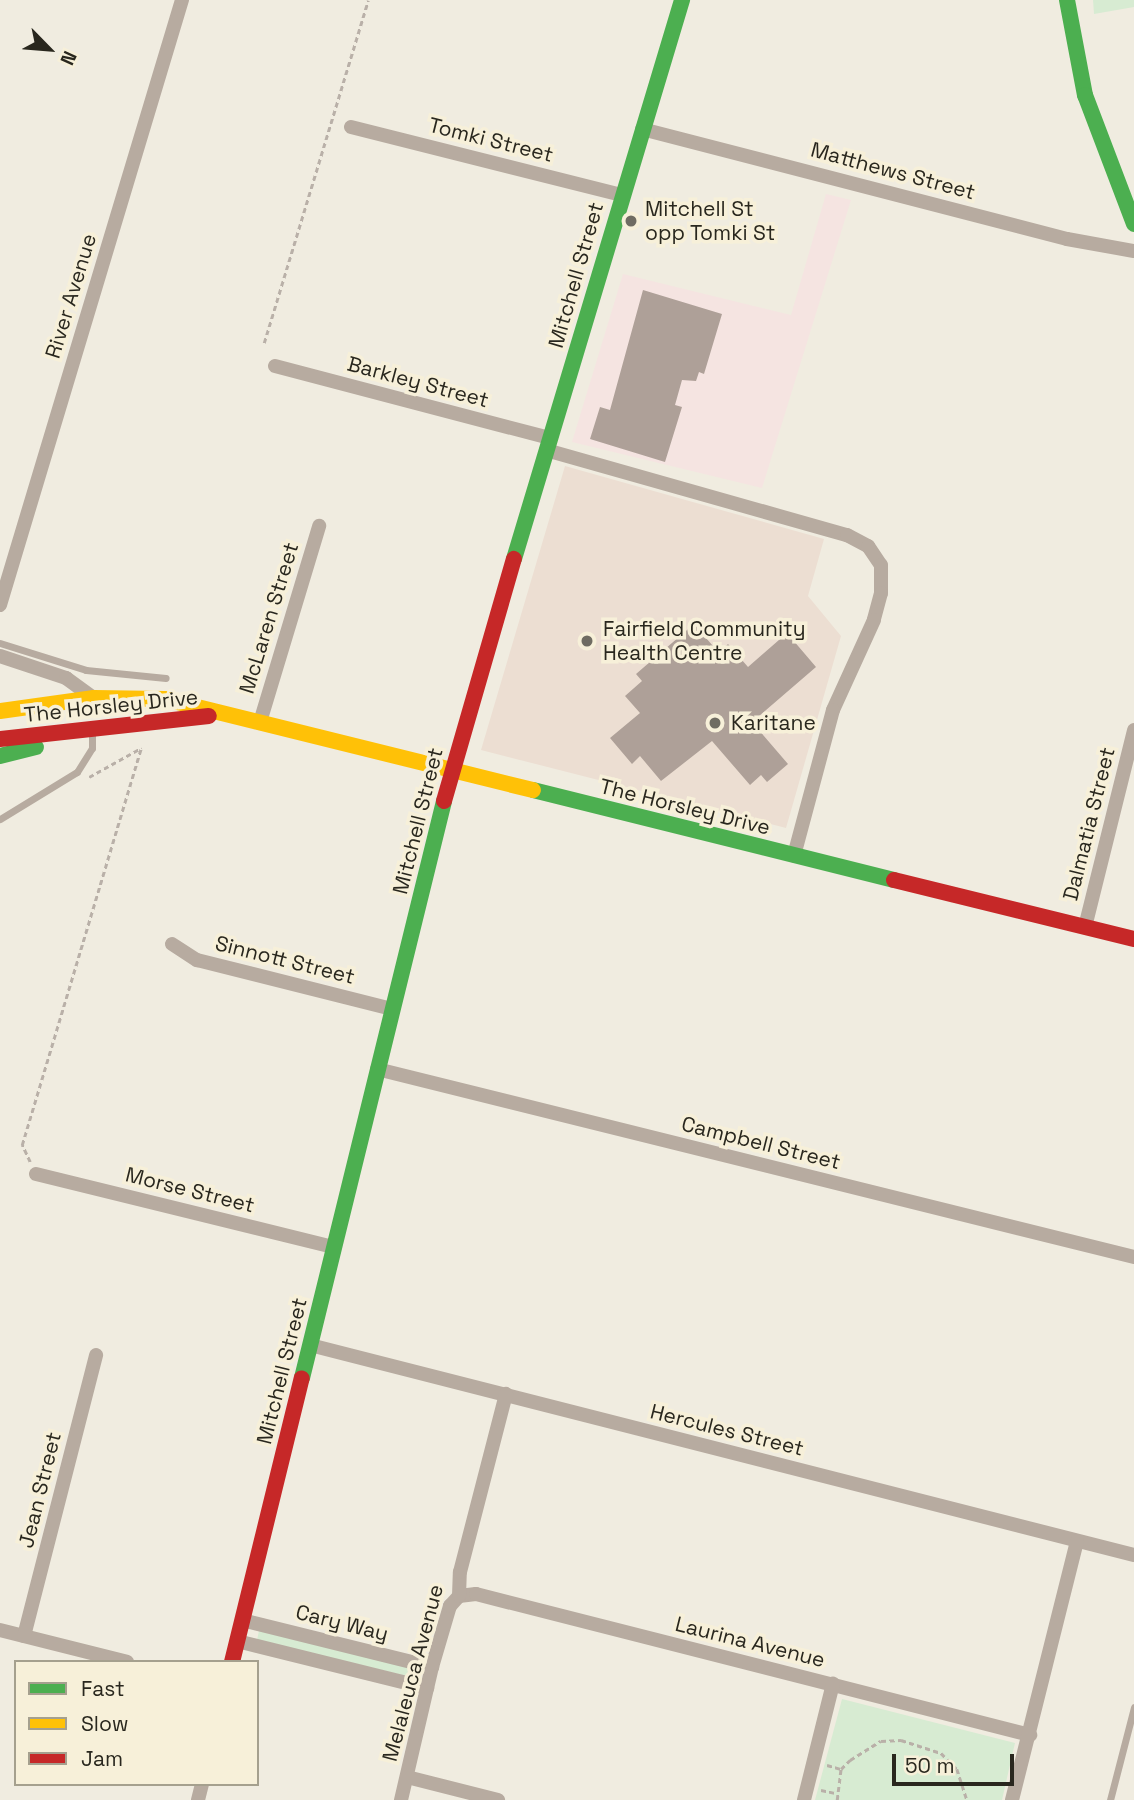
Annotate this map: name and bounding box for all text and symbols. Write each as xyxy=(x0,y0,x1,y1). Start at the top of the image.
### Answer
north arrow xyxy=(14,14,84,84)
text: N xyxy=(54,47,83,69)
street label: Tomki Street xyxy=(426,112,556,168)
street label: Matthews Street xyxy=(808,137,978,205)
place label: Mitchell St opp Tomki St xyxy=(645,196,776,246)
street label: Mitchell Street xyxy=(543,199,609,351)
marker: Mitchell St opp Tomki St xyxy=(623,213,639,229)
street label: River Avenue xyxy=(40,231,102,361)
street label: Barkley Street xyxy=(345,351,491,413)
street label: McLaren Street xyxy=(234,539,304,697)
place label: Fairfield Community Health Centre xyxy=(603,616,806,666)
marker: Fairfield Community Health Centre xyxy=(577,631,597,651)
street label: The Horsley Drive xyxy=(23,684,199,728)
place label: Karitane xyxy=(731,710,816,736)
marker: Karitane xyxy=(705,713,725,733)
street label: Mitchell Street xyxy=(388,745,448,897)
street label: Dalmatia Street xyxy=(1058,745,1120,903)
street label: The Horsley Drive xyxy=(597,774,773,840)
street label: Sinnott Street xyxy=(213,931,357,989)
street label: Campbell Street xyxy=(679,1111,843,1175)
street label: Morse Street xyxy=(123,1162,257,1218)
street label: Mitchell Street xyxy=(252,1295,312,1447)
street label: Hercules Street xyxy=(648,1399,806,1461)
street label: Jean Street xyxy=(13,1429,67,1551)
street label: Melaleuca Avenue xyxy=(377,1582,449,1764)
street label: Cary Way xyxy=(293,1599,391,1647)
street label: Laurina Avenue xyxy=(672,1611,828,1673)
legend xyxy=(14,1660,259,1786)
text: Fast xyxy=(81,1675,125,1702)
text: Slow xyxy=(81,1710,129,1737)
scale bar xyxy=(896,1741,1018,1785)
text: Jam xyxy=(81,1745,123,1772)
text: 50 m xyxy=(905,1752,955,1779)

